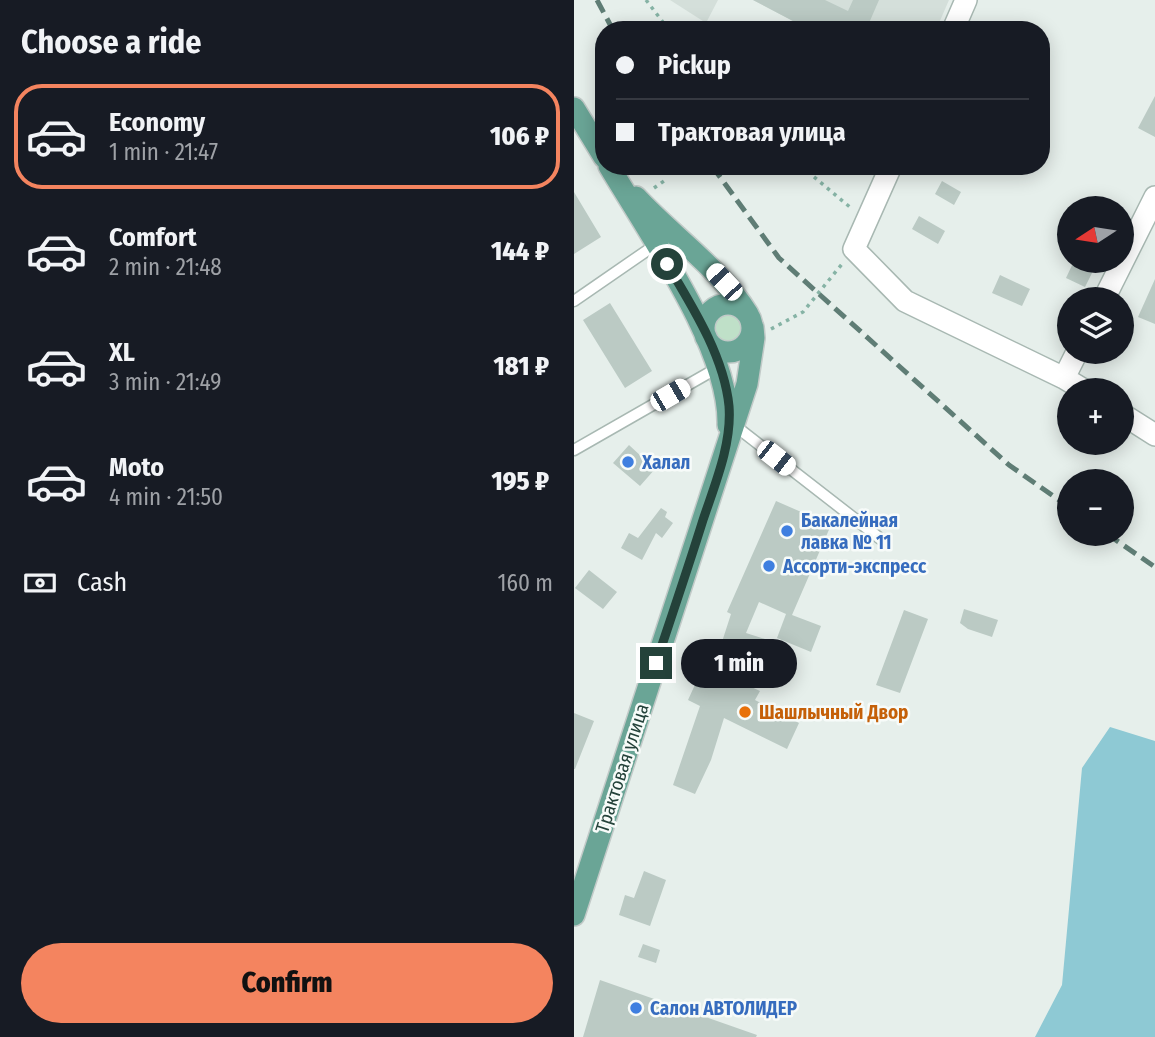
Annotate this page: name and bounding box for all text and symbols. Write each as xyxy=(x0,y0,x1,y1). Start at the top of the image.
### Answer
text: Choose a ride xyxy=(21,23,202,61)
text: Pickup xyxy=(658,50,731,81)
icon: car xyxy=(25,105,88,168)
text: Economy xyxy=(109,107,205,138)
text: Трактовая улица xyxy=(658,117,846,148)
text: 106 ₽ xyxy=(490,121,549,152)
text: 1 min · 21:47 xyxy=(109,138,218,166)
north arrow xyxy=(1057,196,1134,273)
map controls xyxy=(1057,196,1134,546)
icon: car xyxy=(25,220,88,283)
text: Comfort xyxy=(109,222,197,253)
text: 144 ₽ xyxy=(491,236,549,267)
route start xyxy=(651,248,683,280)
text: 2 min · 21:48 xyxy=(109,253,222,281)
car xyxy=(702,259,747,305)
button: layers xyxy=(1057,287,1134,364)
icon: car xyxy=(25,335,88,398)
text: XL xyxy=(109,337,135,368)
text: 181 ₽ xyxy=(494,351,549,382)
text: 3 min · 21:49 xyxy=(109,368,221,396)
car xyxy=(647,375,694,415)
button: + xyxy=(1057,378,1134,455)
car xyxy=(753,437,800,479)
icon: car xyxy=(25,450,88,513)
place label: Халал xyxy=(641,451,690,474)
text: Moto xyxy=(109,452,164,483)
marker: Халал xyxy=(620,454,636,470)
text: 195 ₽ xyxy=(491,466,549,497)
button: − xyxy=(1057,469,1134,546)
text: 4 min · 21:50 xyxy=(109,483,223,511)
place label: Бакалейная лавка № 11 xyxy=(801,509,898,554)
marker: Бакалейная лавка № 11 xyxy=(779,523,795,539)
place label: Ассорти-экспресс xyxy=(782,555,927,578)
marker: Ассорти-экспресс xyxy=(761,558,777,574)
icon: cash xyxy=(21,564,59,602)
text: Cash xyxy=(77,567,127,598)
text: 160 m xyxy=(498,569,553,597)
callout: 1 min xyxy=(680,638,796,688)
route end xyxy=(640,647,672,679)
text: 1 min xyxy=(714,649,764,677)
street label: Трактовая улица xyxy=(590,701,654,835)
place label: Шашлычный Двор xyxy=(759,701,908,724)
marker: Шашлычный Двор xyxy=(737,704,753,720)
button: Confirm xyxy=(21,943,553,1023)
place label: Салон АВТОЛИДЕР xyxy=(650,997,798,1020)
marker: Салон АВТОЛИДЕР xyxy=(628,1000,644,1016)

